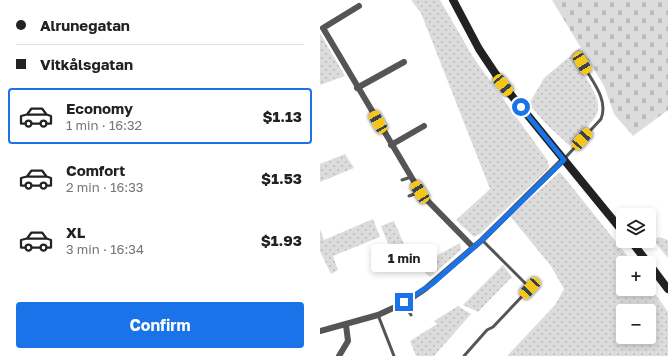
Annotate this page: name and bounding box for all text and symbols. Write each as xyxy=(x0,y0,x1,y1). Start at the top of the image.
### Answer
text: Alrunegatan xyxy=(40,16,130,34)
car xyxy=(571,50,593,76)
text: Vitkålsgatan xyxy=(40,55,133,73)
car xyxy=(491,72,515,98)
icon: car xyxy=(18,98,54,134)
route start xyxy=(512,98,530,116)
text: Economy xyxy=(66,99,133,117)
text: $1.13 xyxy=(263,107,302,125)
car xyxy=(367,109,389,135)
text: 1 min · 16:32 xyxy=(66,117,142,133)
car xyxy=(570,126,594,152)
icon: car xyxy=(18,160,54,196)
text: Comfort xyxy=(66,161,125,179)
text: $1.53 xyxy=(261,169,302,187)
text: 2 min · 16:33 xyxy=(66,179,143,195)
car xyxy=(409,179,431,205)
map controls xyxy=(616,208,656,344)
button: layers xyxy=(616,208,656,248)
icon: car xyxy=(18,222,54,258)
text: XL xyxy=(66,223,85,241)
text: $1.93 xyxy=(261,231,302,249)
text: 3 min · 16:34 xyxy=(66,241,144,257)
callout: 1 min xyxy=(371,244,437,272)
text: 1 min xyxy=(388,250,420,266)
button: + xyxy=(616,256,656,296)
car xyxy=(517,275,543,301)
route end xyxy=(395,293,413,311)
button: Confirm xyxy=(16,302,304,348)
button: − xyxy=(616,304,656,344)

